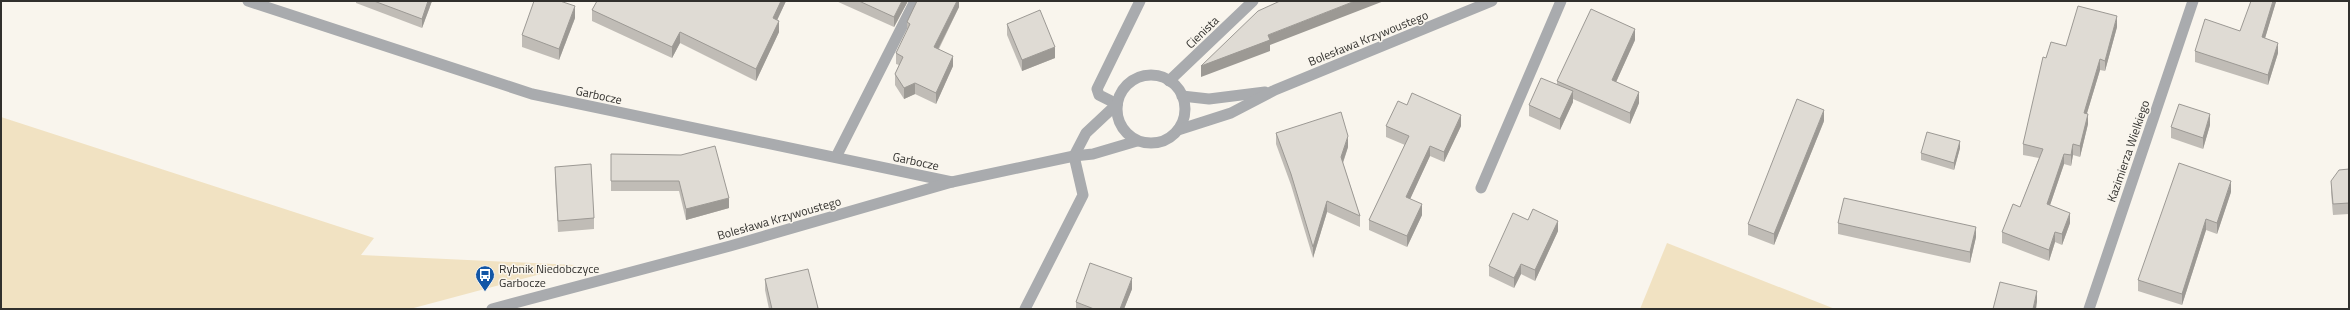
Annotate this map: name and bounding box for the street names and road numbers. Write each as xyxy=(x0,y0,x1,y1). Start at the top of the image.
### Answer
street label: Bolesława Krzywoustego xyxy=(1305,5,1431,71)
street label: Cienista xyxy=(1181,11,1223,53)
street label: Garbocze xyxy=(574,81,624,109)
street label: Kazimierza Wielkiego xyxy=(2102,97,2154,205)
street label: Garbocze xyxy=(891,147,941,175)
street label: Bolesława Krzywoustego xyxy=(715,191,843,245)

